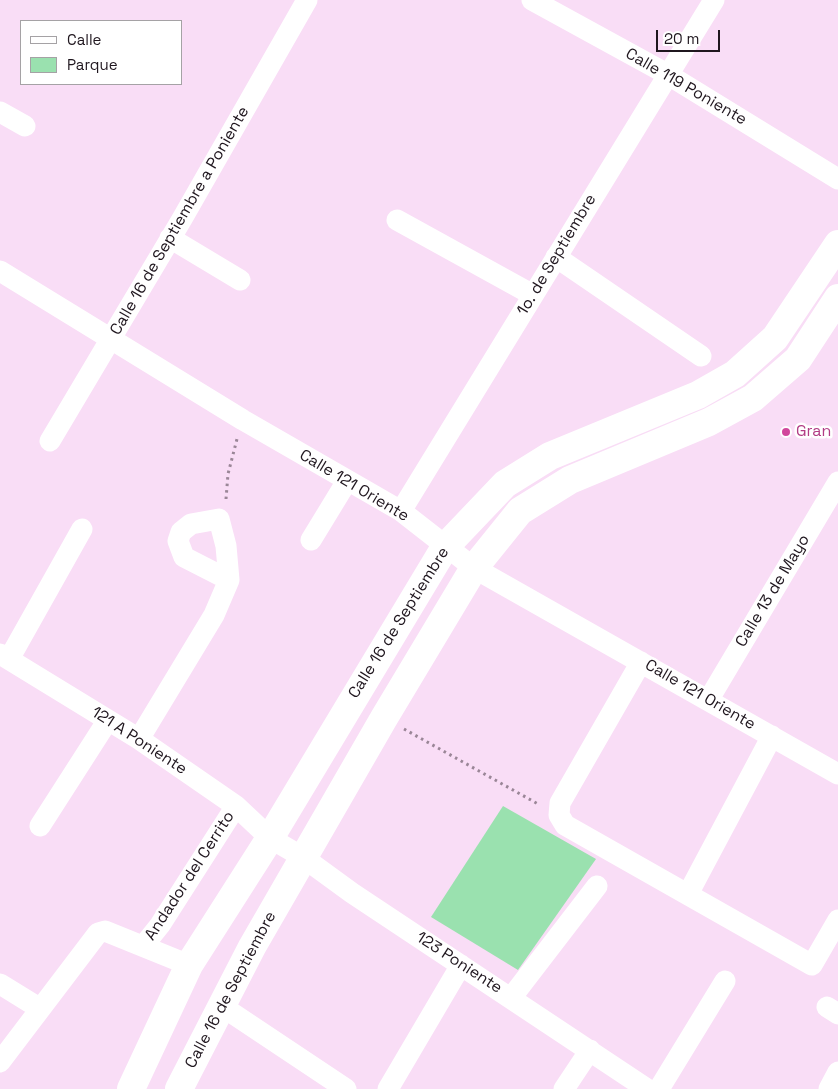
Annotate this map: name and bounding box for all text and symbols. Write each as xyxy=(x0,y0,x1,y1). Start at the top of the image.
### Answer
legend xyxy=(20,20,182,85)
scale bar xyxy=(658,20,722,52)
text: 20 m xyxy=(664,29,699,48)
text: Calle xyxy=(67,30,102,49)
street label: Calle 119 Poniente xyxy=(622,44,750,130)
text: Parque xyxy=(67,55,118,74)
street label: Calle 16 de Septiembre a Poniente xyxy=(107,103,253,339)
street label: 1o. de Septiembre xyxy=(513,191,601,319)
place label: Gran xyxy=(796,422,831,442)
marker: Gran xyxy=(780,426,792,438)
street label: Calle 121 Oriente xyxy=(296,446,412,526)
street label: Calle 13 de Mayo xyxy=(732,531,814,651)
street label: Calle 16 de Septiembre xyxy=(345,544,453,702)
street label: Calle 121 Oriente xyxy=(641,656,759,734)
street label: 121 A Poniente xyxy=(88,703,190,779)
street label: Andador del Cerrito xyxy=(141,808,239,944)
street label: Calle 16 de Septiembre xyxy=(182,908,280,1072)
street label: 123 Poniente xyxy=(412,928,506,998)

